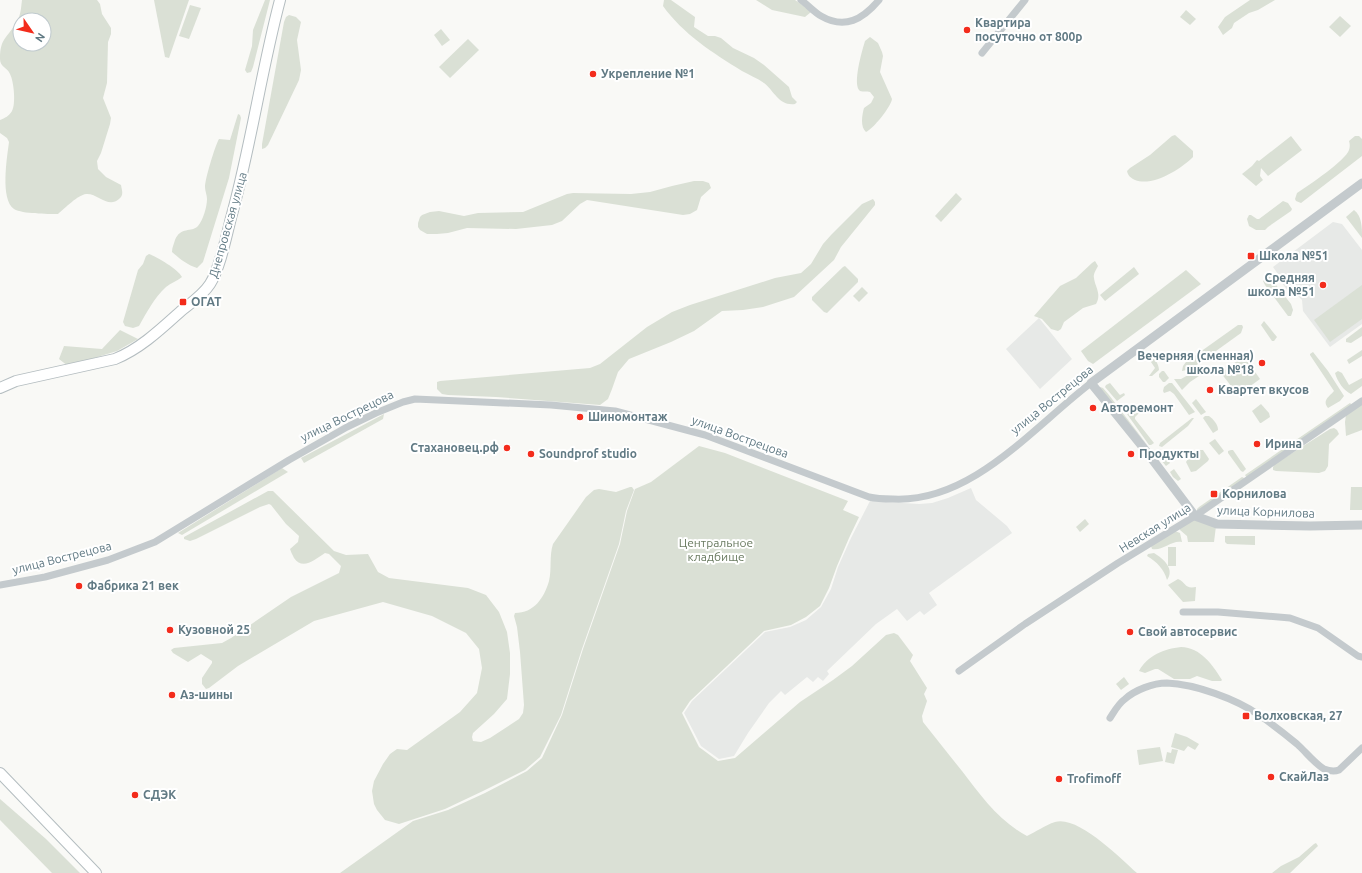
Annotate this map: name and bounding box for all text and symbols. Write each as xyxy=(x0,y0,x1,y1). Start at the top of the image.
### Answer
north arrow xyxy=(12,12,52,52)
place label: Квартира посуточно от 800р xyxy=(975,16,1083,43)
marker: Квартира посуточно от 800р xyxy=(962,25,972,35)
text: N xyxy=(33,31,48,44)
place label: Укрепление №1 xyxy=(601,67,695,80)
marker: Укрепление №1 xyxy=(588,69,598,79)
street label: Днепровская улица xyxy=(206,170,249,279)
place label: Школа №51 xyxy=(1259,249,1328,262)
marker: Школа №51 xyxy=(1246,251,1256,261)
place label: Средняя школа №51 xyxy=(1247,271,1315,298)
marker: Средняя школа №51 xyxy=(1318,280,1328,290)
place label: ОГАТ xyxy=(191,295,221,308)
marker: ОГАТ xyxy=(178,297,188,307)
place label: Вечерняя (сменная) школа №18 xyxy=(1137,349,1254,376)
marker: Вечерняя (сменная) школа №18 xyxy=(1257,358,1267,368)
street label: улица Вострецова xyxy=(1008,363,1095,437)
place label: Квартет вкусов xyxy=(1218,383,1309,396)
marker: Квартет вкусов xyxy=(1205,385,1215,395)
street label: улица Вострецова xyxy=(298,387,395,444)
place label: Авторемонт xyxy=(1101,401,1173,414)
marker: Авторемонт xyxy=(1088,403,1098,413)
place label: Шиномонтаж xyxy=(588,410,668,423)
marker: Шиномонтаж xyxy=(575,412,585,422)
street label: улица Вострецова xyxy=(690,413,790,460)
place label: Ирина xyxy=(1265,437,1302,450)
marker: Ирина xyxy=(1252,439,1262,449)
place label: Стахановец.рф xyxy=(410,441,499,454)
marker: Стахановец.рф xyxy=(502,443,512,453)
place label: Soundprof studio xyxy=(539,447,637,460)
place label: Продукты xyxy=(1139,447,1199,460)
marker: Soundprof studio xyxy=(526,449,536,459)
marker: Продукты xyxy=(1126,449,1136,459)
place label: Корнилова xyxy=(1222,487,1287,500)
marker: Корнилова xyxy=(1209,489,1219,499)
street label: Невская улица xyxy=(1117,500,1193,555)
street label: улица Корнилова xyxy=(1217,503,1315,520)
park label: Центральное кладбище xyxy=(679,536,753,563)
street label: улица Вострецова xyxy=(11,539,113,576)
place label: Фабрика 21 век xyxy=(87,579,179,592)
marker: Фабрика 21 век xyxy=(74,581,84,591)
place label: Кузовной 25 xyxy=(178,623,250,636)
marker: Кузовной 25 xyxy=(165,625,175,635)
place label: Свой автосервис xyxy=(1138,625,1237,638)
marker: Свой автосервис xyxy=(1125,627,1135,637)
place label: Аз-шины xyxy=(180,688,233,701)
marker: Аз-шины xyxy=(167,690,177,700)
place label: Волховская, 27 xyxy=(1254,709,1343,722)
marker: Волховская, 27 xyxy=(1241,711,1251,721)
place label: СкайЛаз xyxy=(1279,770,1329,783)
place label: Trofimoff xyxy=(1067,772,1121,785)
marker: СкайЛаз xyxy=(1266,772,1276,782)
marker: Trofimoff xyxy=(1054,774,1064,784)
place label: СДЭК xyxy=(143,788,176,801)
marker: СДЭК xyxy=(130,790,140,800)

